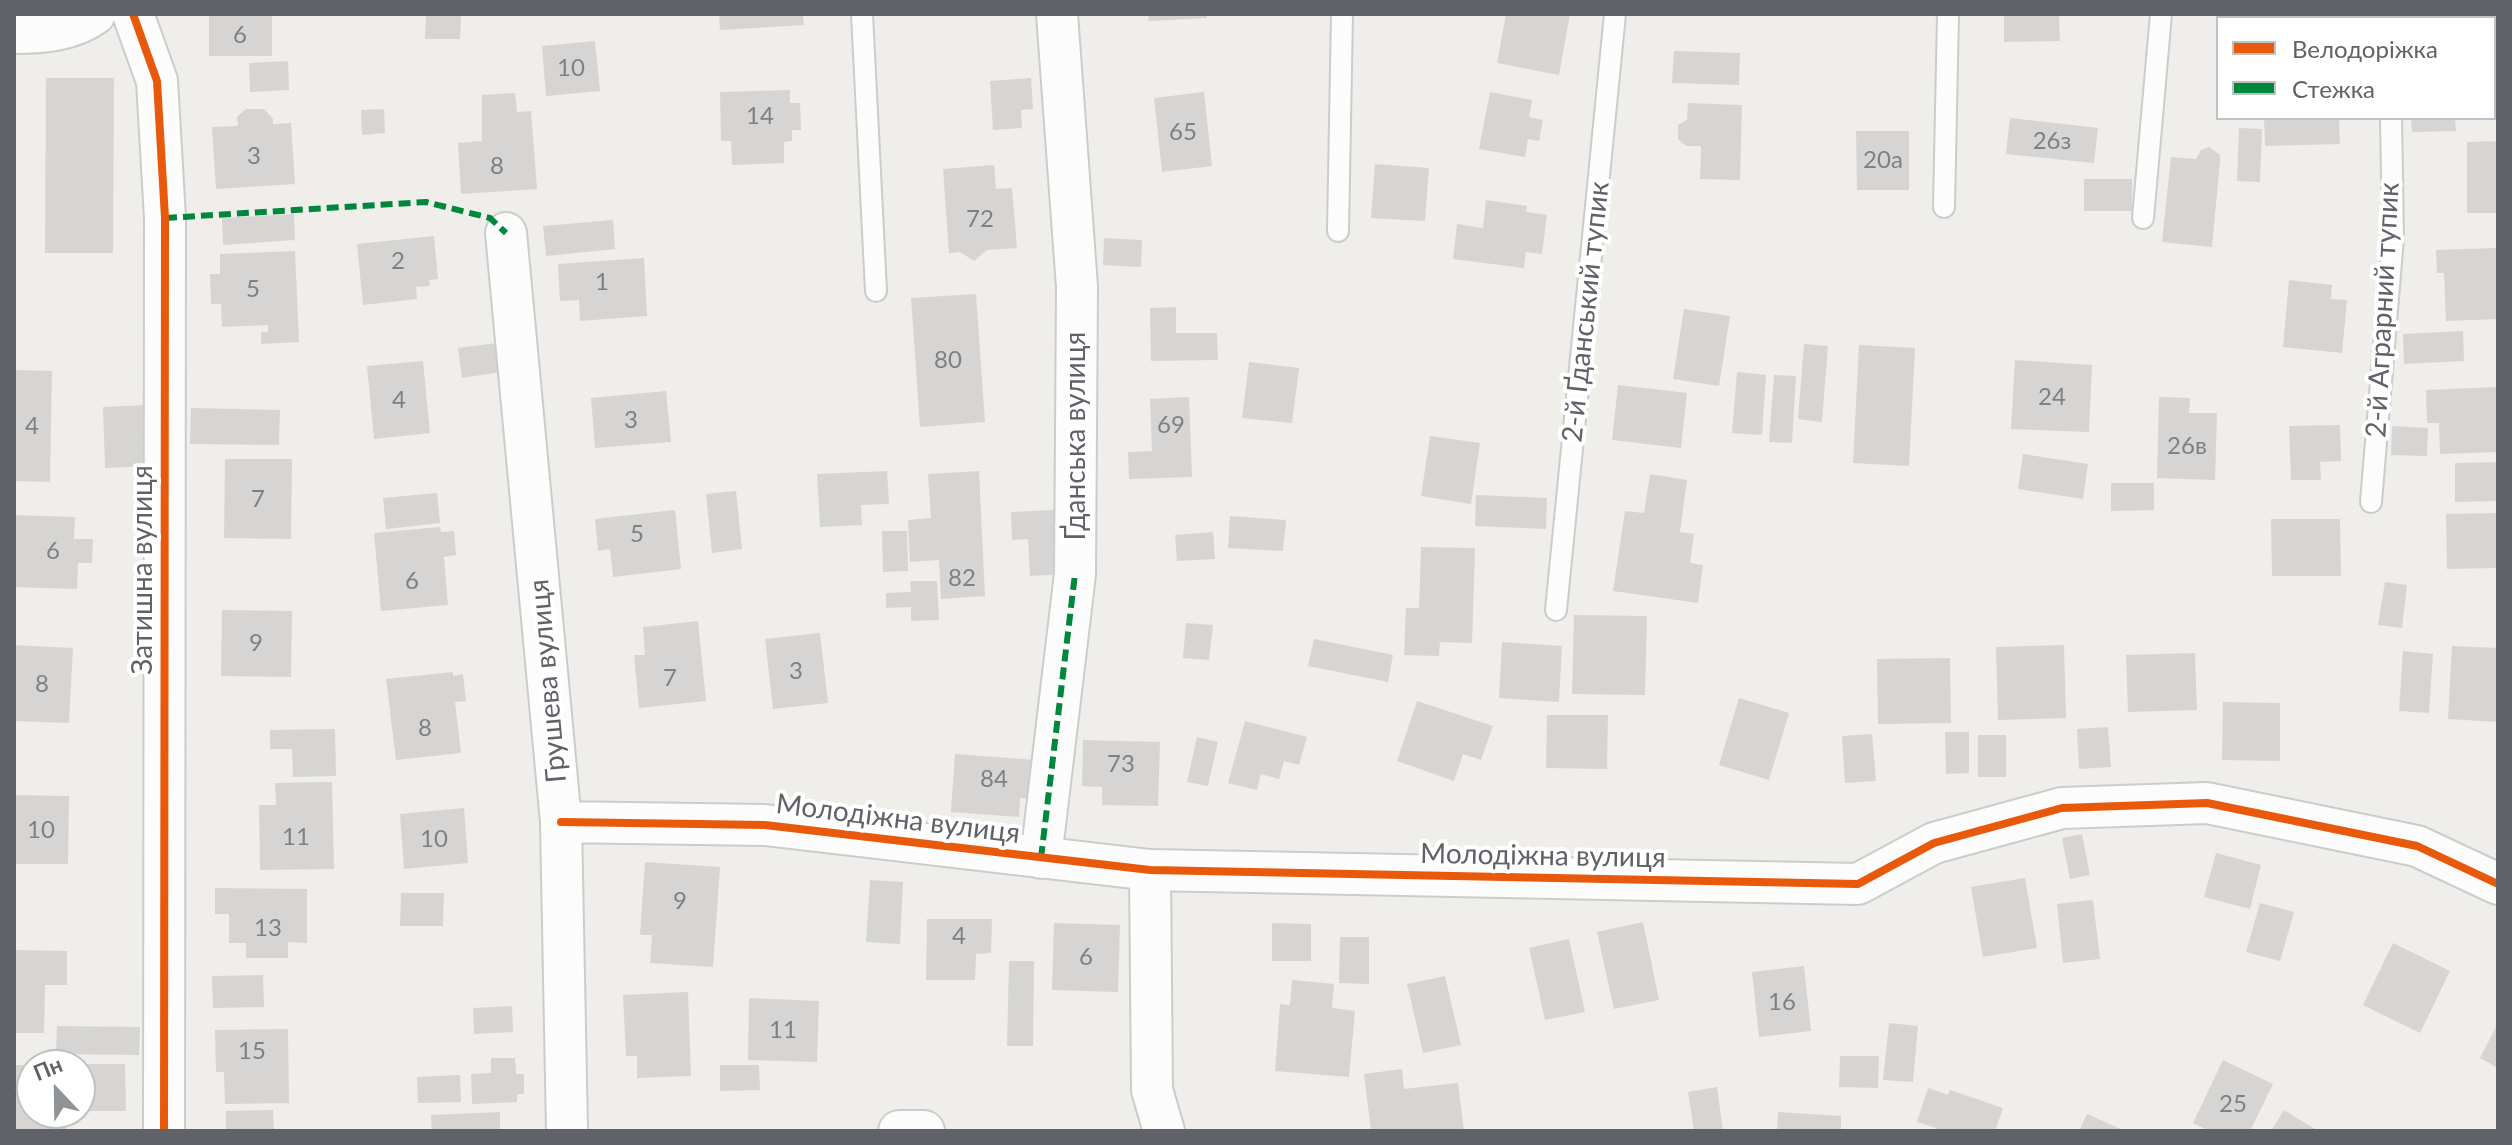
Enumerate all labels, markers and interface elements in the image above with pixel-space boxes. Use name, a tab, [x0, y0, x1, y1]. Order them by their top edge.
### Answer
legend	[2216, 16, 2496, 120]
house number: 6	[233, 21, 247, 49]
text: Велодоріжка	[2292, 34, 2438, 63]
house number: 10	[557, 54, 585, 82]
text: Стежка	[2292, 74, 2375, 103]
house number: 14	[746, 102, 774, 130]
house number: 65	[1169, 118, 1197, 146]
house number: 26з	[2033, 127, 2071, 155]
house number: 3	[247, 142, 261, 170]
house number: 20а	[1863, 146, 1903, 174]
house number: 8	[490, 152, 504, 180]
street label: 2-й Ґданський тупик	[1556, 180, 1616, 444]
street label: 2-й Аграрний тупик	[2360, 181, 2406, 439]
house number: 72	[966, 205, 994, 233]
house number: 2	[391, 247, 405, 275]
house number: 1	[595, 268, 609, 296]
house number: 5	[246, 275, 260, 303]
street label: Ґданська вулиця	[1059, 332, 1093, 540]
house number: 80	[934, 346, 962, 374]
house number: 24	[2038, 383, 2066, 411]
house number: 4	[392, 386, 406, 414]
house number: 3	[624, 406, 638, 434]
house number: 69	[1157, 411, 1185, 439]
house number: 4	[25, 412, 39, 440]
house number: 26в	[2167, 432, 2207, 460]
street label: Затишна вулиця	[126, 465, 160, 675]
house number: 7	[251, 485, 265, 513]
house number: 5	[630, 520, 644, 548]
house number: 6	[46, 537, 60, 565]
house number: 82	[948, 564, 976, 592]
house number: 6	[405, 567, 419, 595]
street label: Грушева вулиця	[522, 578, 574, 784]
house number: 9	[249, 629, 263, 657]
house number: 3	[789, 657, 803, 685]
house number: 7	[663, 664, 677, 692]
house number: 8	[35, 670, 49, 698]
house number: 8	[418, 714, 432, 742]
house number: 73	[1107, 750, 1135, 778]
house number: 84	[980, 765, 1008, 793]
street label: Молодіжна вулиця	[774, 787, 1022, 851]
house number: 10	[27, 816, 55, 844]
house number: 11	[282, 823, 310, 851]
house number: 10	[420, 825, 448, 853]
street label: Молодіжна вулиця	[1420, 837, 1666, 875]
house number: 9	[673, 887, 687, 915]
house number: 13	[254, 914, 282, 942]
house number: 4	[952, 922, 966, 950]
house number: 6	[1079, 943, 1093, 971]
house number: 16	[1768, 988, 1796, 1016]
house number: 11	[769, 1016, 797, 1044]
house number: 15	[238, 1037, 266, 1065]
north arrow	[16, 1049, 96, 1129]
text: Пн	[29, 1050, 66, 1086]
house number: 25	[2219, 1090, 2247, 1118]

